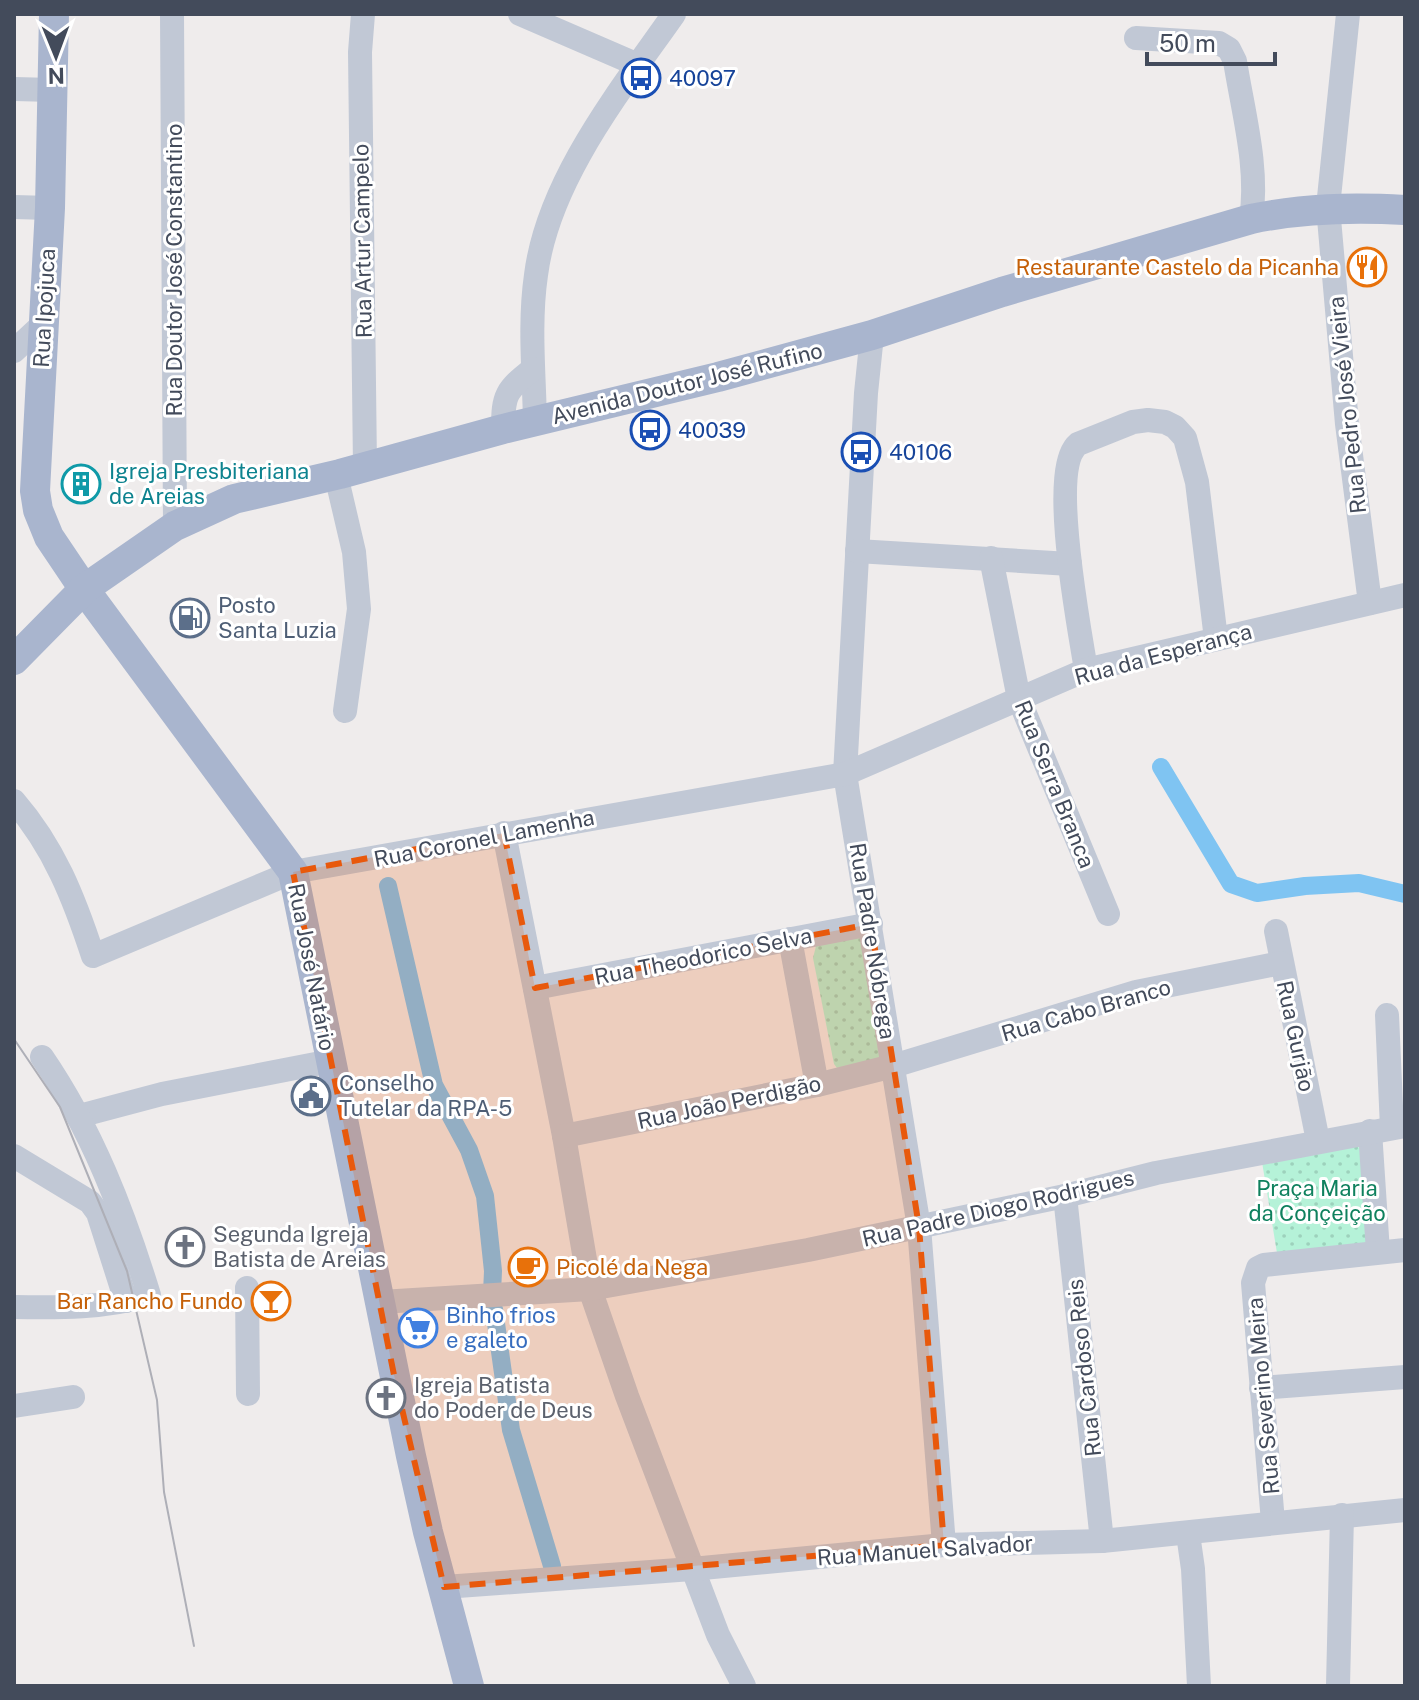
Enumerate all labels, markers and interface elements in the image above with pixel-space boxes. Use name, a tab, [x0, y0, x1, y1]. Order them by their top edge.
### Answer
north arrow	[16, 16, 96, 96]
scale bar	[1147, 16, 1275, 66]
text: 50 m	[1159, 29, 1216, 57]
bus stop icon: 40097	[620, 57, 662, 99]
text: N	[48, 63, 65, 89]
place label: 40097	[669, 65, 736, 91]
street label: Rua Doutor José Constantino	[161, 124, 187, 416]
street label: Rua Artur Campelo	[347, 144, 377, 338]
restaurant icon: Restaurante Castelo da Picanha	[1346, 246, 1388, 288]
street label: Rua Ipojuca	[28, 248, 60, 368]
place label: Restaurante Castelo da Picanha	[1015, 254, 1339, 280]
street label: Rua Pedro José Vieira	[1323, 295, 1371, 515]
street label: Avenida Doutor José Rufino	[549, 337, 825, 429]
bus stop icon: 40039	[629, 409, 671, 451]
place label: 40039	[678, 417, 746, 443]
bus stop icon: 40106	[840, 431, 882, 473]
place label: 40106	[889, 439, 952, 465]
place label: Igreja Presbiteriana de Areias	[109, 458, 309, 509]
building icon: Igreja Presbiteriana de Areias	[60, 463, 102, 505]
place label: Posto Santa Luzia	[218, 592, 337, 643]
fuel station icon: Posto Santa Luzia	[169, 597, 211, 639]
street label: Rua da Esperança	[1071, 618, 1255, 690]
street label: Rua Serra Branca	[1010, 696, 1100, 872]
street label: Rua Coronel Lamenha	[372, 804, 596, 872]
street label: Rua Padre Nóbrega	[845, 841, 901, 1041]
street label: Rua José Natário	[283, 881, 341, 1053]
street label: Rua Theodorico Selva	[592, 922, 814, 990]
street label: Rua Cabo Branco	[998, 973, 1174, 1047]
street label: Rua Gurjão	[1272, 978, 1320, 1094]
place label: Conselho Tutelar da RPA-5	[339, 1070, 512, 1121]
street label: Rua João Perdigão	[635, 1070, 823, 1134]
public building icon: Conselho Tutelar da RPA-5	[290, 1075, 332, 1117]
street label: Rua Padre Diogo Rodrigues	[860, 1164, 1136, 1252]
park label: Praça Maria da Conçeição	[1248, 1175, 1386, 1226]
place label: Segunda Igreja Batista de Areias	[213, 1221, 386, 1272]
church icon: Segunda Igreja Batista de Areias	[164, 1226, 206, 1268]
cafe icon: Picolé da Nega	[507, 1246, 549, 1288]
place label: Picolé da Nega	[556, 1254, 708, 1280]
street label: Rua Cardoso Reis	[1062, 1278, 1106, 1458]
bar icon: Bar Rancho Fundo	[250, 1280, 292, 1322]
place label: Bar Rancho Fundo	[56, 1288, 243, 1314]
street label: Rua Severino Meira	[1241, 1296, 1285, 1496]
place label: Binho frios e galeto	[446, 1302, 556, 1353]
supermarket icon: Binho frios e galeto	[397, 1307, 439, 1349]
place label: Igreja Batista do Poder de Deus	[414, 1372, 593, 1423]
church icon: Igreja Batista do Poder de Deus	[365, 1377, 407, 1419]
street label: Rua Manuel Salvador	[816, 1529, 1034, 1571]

